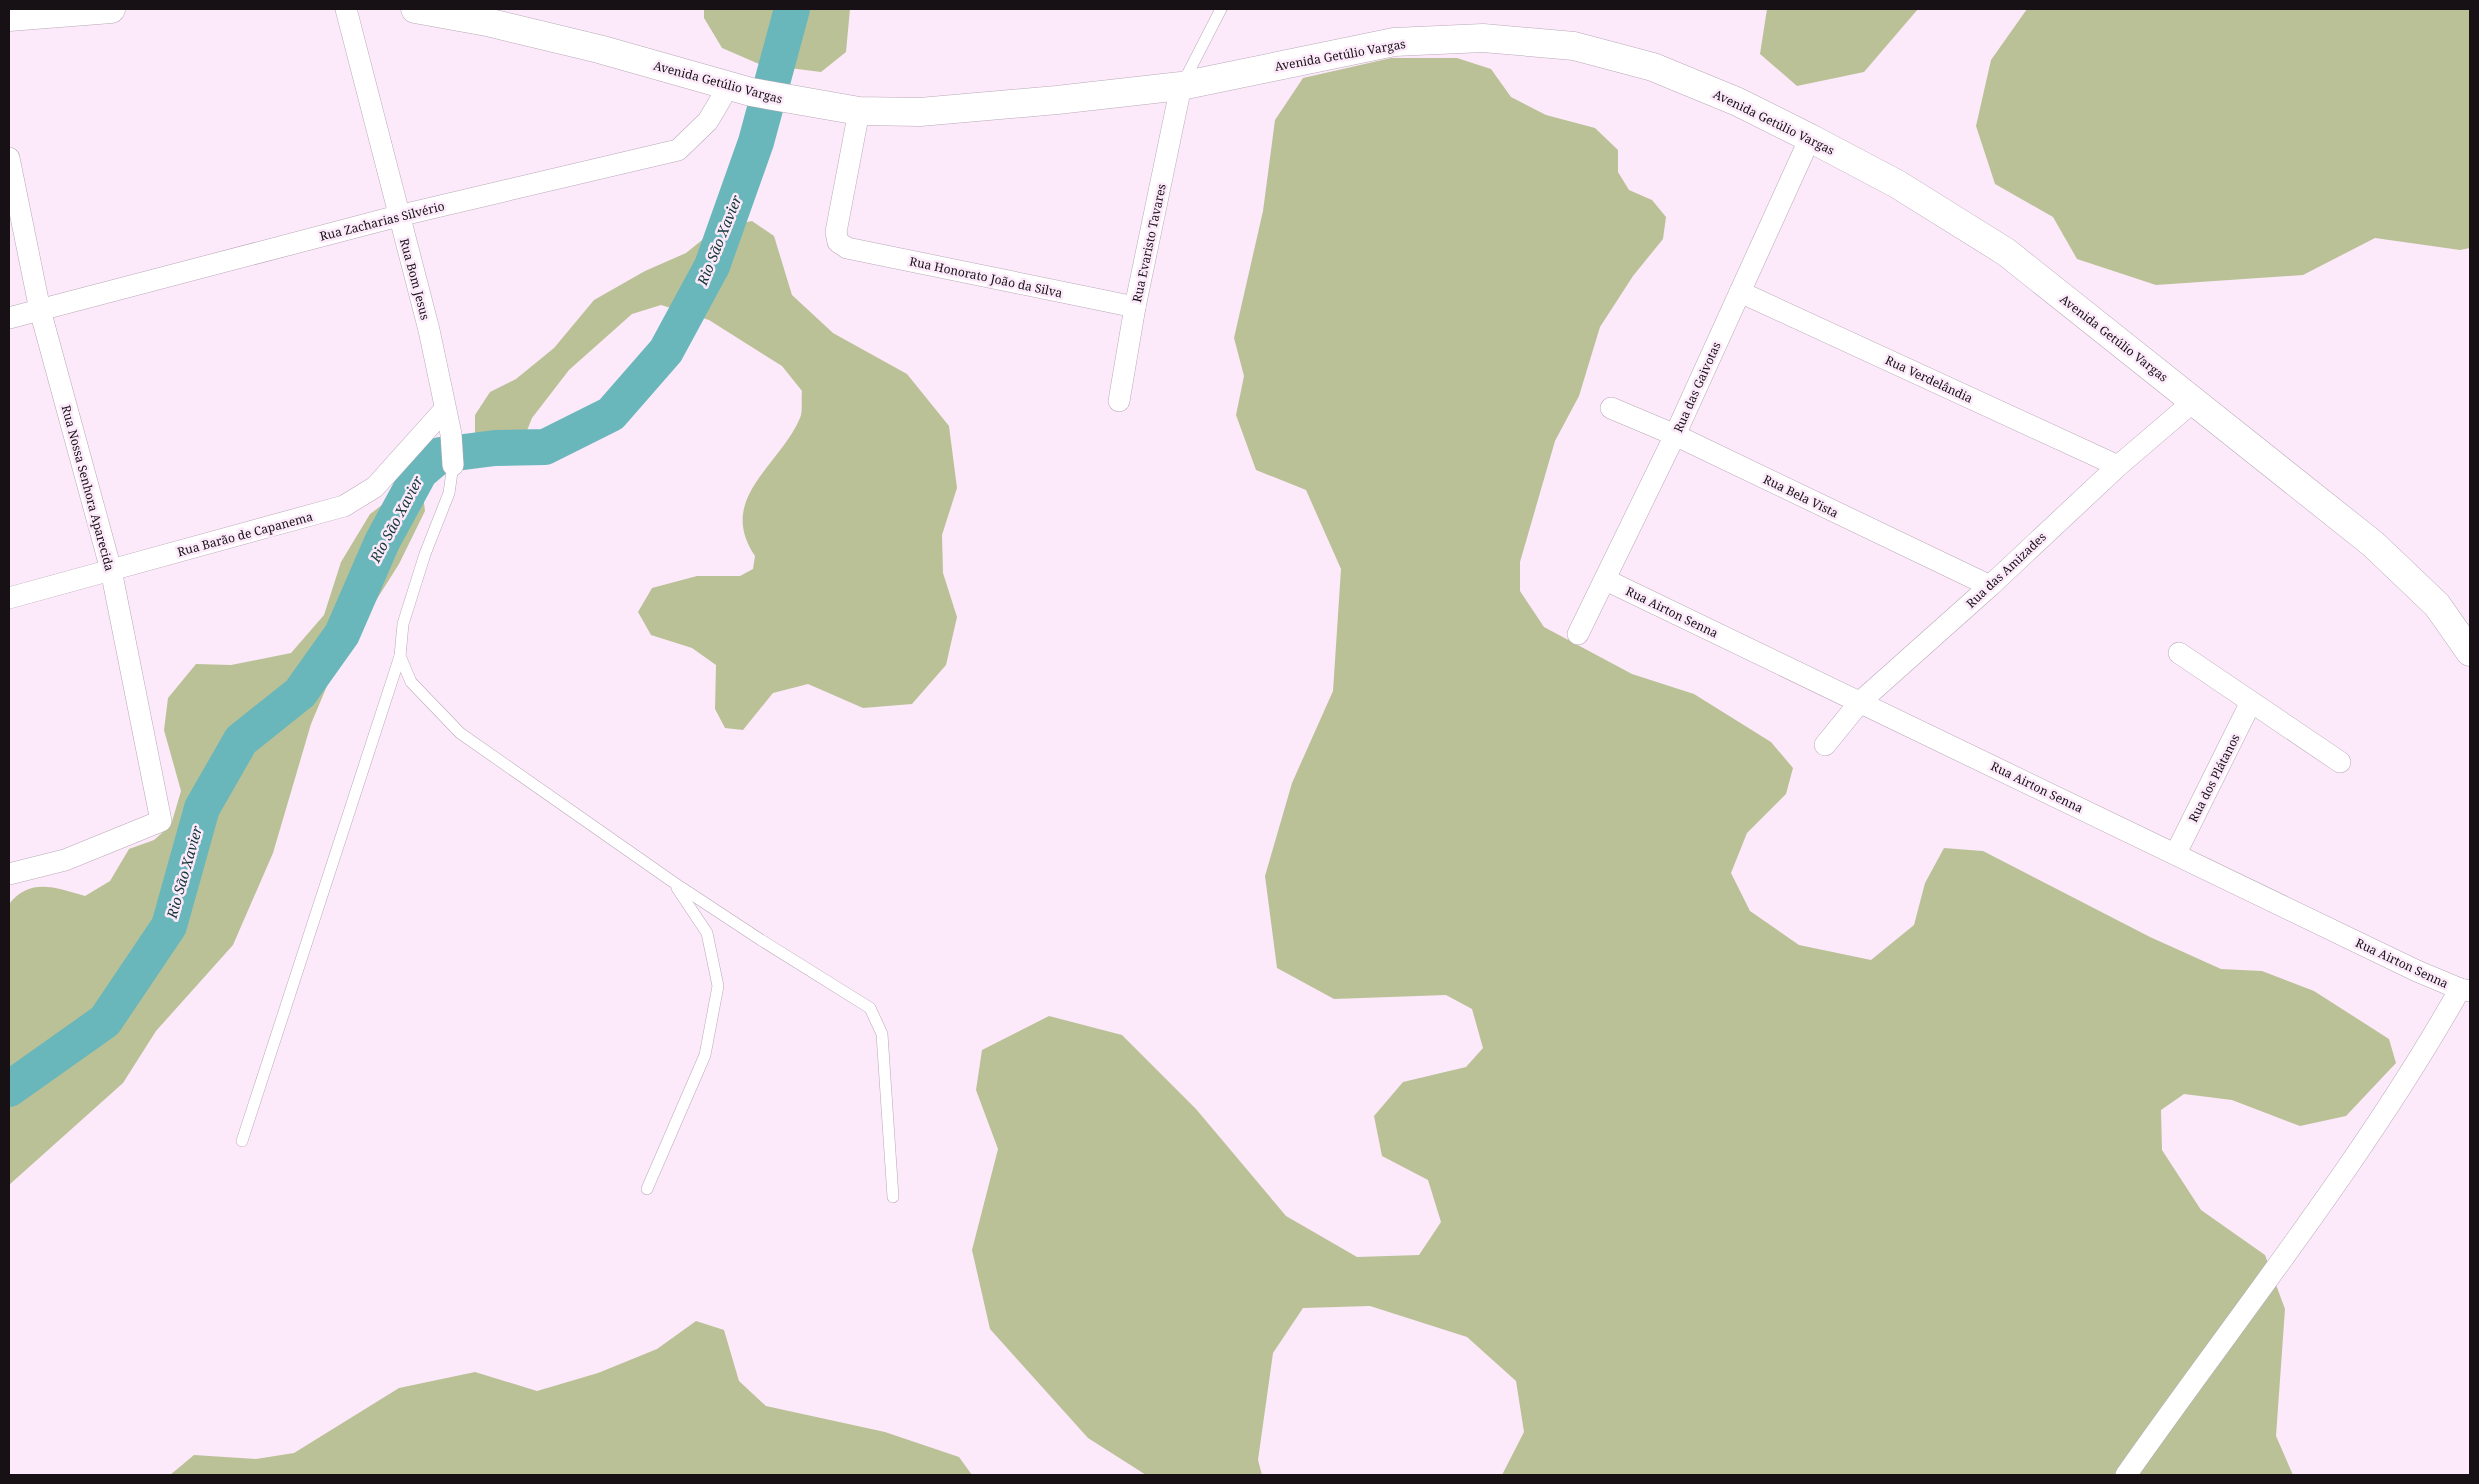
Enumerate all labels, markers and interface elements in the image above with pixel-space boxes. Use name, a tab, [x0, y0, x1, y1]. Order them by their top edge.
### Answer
street label: Avenida Getúlio Vargas	[1273, 35, 1407, 75]
street label: Avenida Getúlio Vargas	[652, 57, 784, 107]
street label: Avenida Getúlio Vargas	[1711, 85, 1837, 159]
street label: Rua Evaristo Tavares	[1128, 182, 1170, 304]
water label: Rio São Xavier	[692, 192, 746, 289]
street label: Rua Zacharias Silvério	[318, 197, 446, 245]
street label: Rua Bom Jesus	[396, 236, 434, 322]
street label: Rua Honorato João da Silva	[908, 252, 1064, 302]
street label: Avenida Getúlio Vargas	[2056, 290, 2172, 386]
street label: Rua das Gaivotas	[1669, 339, 1725, 435]
street label: Rua Verdelândia	[1882, 351, 1976, 407]
street label: Rua Nossa Senhora Aparecida	[58, 403, 118, 573]
street label: Rua Bela Vista	[1761, 470, 1842, 522]
water label: Rio São Xavier	[365, 472, 427, 566]
street label: Rua Barão de Capanema	[175, 508, 315, 560]
street label: Rua das Amizades	[1962, 528, 2050, 612]
street label: Rua Airton Senna	[1623, 582, 1721, 642]
street label: Rua dos Plátanos	[2184, 731, 2244, 825]
street label: Rua Airton Senna	[1988, 757, 2086, 817]
water label: Rio São Xavier	[161, 823, 206, 921]
street label: Rua Airton Senna	[2353, 934, 2451, 992]

